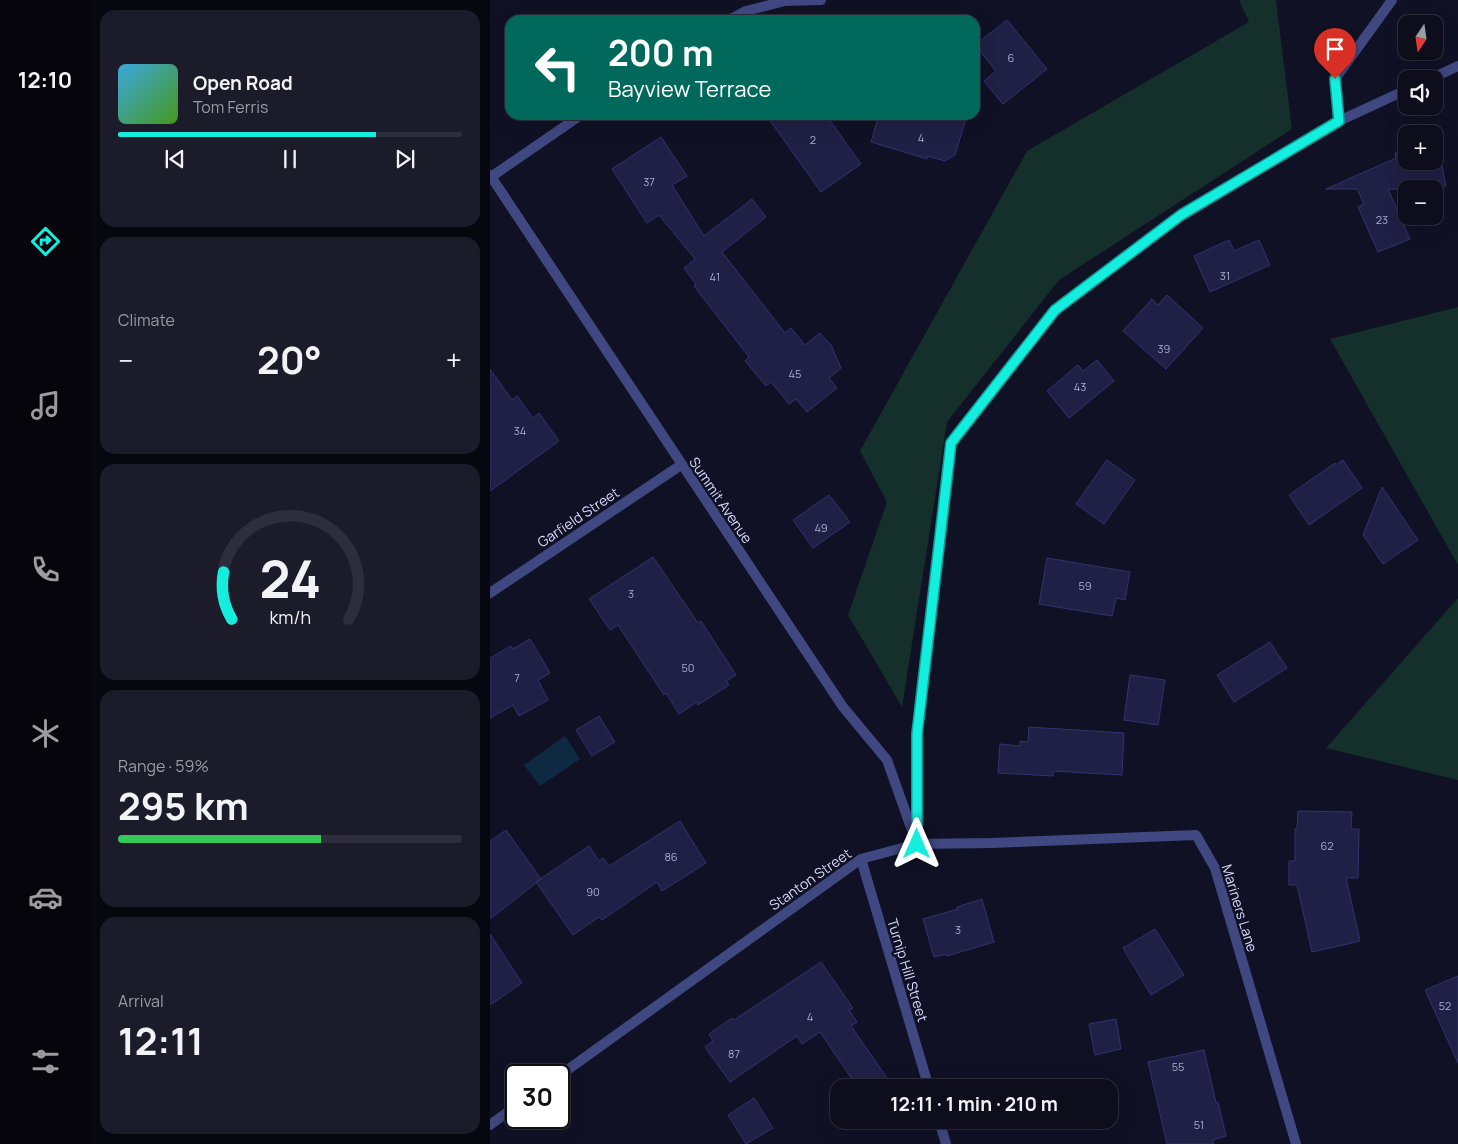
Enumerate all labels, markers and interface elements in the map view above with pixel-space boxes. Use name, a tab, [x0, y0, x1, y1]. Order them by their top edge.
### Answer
north arrow	[1398, 15, 1442, 60]
map controls	[1398, 15, 1443, 225]
pin	[1314, 28, 1356, 79]
text: 200 m	[608, 29, 713, 77]
icon: left	[525, 35, 590, 100]
icon: arrive	[1321, 35, 1349, 63]
house number: 6	[1008, 50, 1015, 65]
text: 12:10	[18, 65, 72, 95]
text: Open Road	[193, 70, 293, 96]
button: sound	[1398, 70, 1443, 115]
text: Bayview Terrace	[608, 74, 771, 104]
text: Tom Ferris	[193, 96, 268, 118]
button: +	[1398, 125, 1443, 170]
house number: 4	[918, 130, 924, 145]
house number: 2	[810, 132, 816, 147]
icon: previous	[161, 145, 189, 173]
icon: pause	[276, 145, 304, 173]
icon: next	[391, 145, 419, 173]
house number: 37	[643, 174, 655, 189]
button: −	[1398, 180, 1443, 225]
house number: 23	[1376, 212, 1388, 227]
icon: directions	[28, 224, 63, 259]
house number: 31	[1220, 268, 1230, 283]
house number: 41	[710, 269, 720, 284]
text: Climate	[118, 309, 175, 331]
text: 20°	[257, 333, 322, 385]
text: −	[118, 341, 133, 379]
text: +	[446, 341, 462, 379]
house number: 39	[1158, 341, 1171, 356]
house number: 45	[789, 366, 801, 381]
house number: 43	[1074, 379, 1086, 394]
icon: music	[28, 388, 63, 423]
house number: 34	[514, 423, 526, 438]
street label: Summit Avenue	[685, 453, 757, 547]
street label: Garfield Street	[533, 482, 623, 551]
house number: 49	[814, 520, 828, 535]
text: 24	[259, 543, 321, 614]
icon: phone	[28, 552, 63, 587]
house number: 59	[1078, 578, 1092, 593]
house number: 3	[628, 586, 634, 601]
text: km/h	[269, 605, 311, 629]
house number: 50	[681, 660, 695, 675]
house number: 7	[514, 670, 520, 685]
icon: climate	[28, 716, 63, 751]
text: Range · 59%	[118, 755, 209, 777]
text: 295 km	[118, 779, 249, 831]
position arrow	[890, 817, 942, 869]
house number: 62	[1320, 838, 1334, 853]
street label: Stanton Street	[765, 843, 855, 914]
house number: 86	[664, 849, 678, 864]
street label: Mariners Lane	[1218, 862, 1262, 954]
icon: car	[28, 880, 63, 915]
house number: 90	[586, 884, 600, 899]
street label: Turnip Hill Street	[883, 916, 933, 1024]
house number: 3	[955, 922, 961, 937]
text: Arrival	[118, 990, 164, 1012]
house number: 52	[1439, 998, 1451, 1013]
house number: 4	[807, 1009, 813, 1024]
text: 12:11	[118, 1014, 204, 1066]
icon: filters	[28, 1044, 63, 1079]
house number: 87	[728, 1046, 740, 1061]
house number: 55	[1172, 1059, 1184, 1074]
speed limit sign: 30	[505, 1064, 570, 1129]
text: 12:11 · 1 min · 210 m	[890, 1091, 1058, 1117]
house number: 51	[1194, 1117, 1204, 1132]

